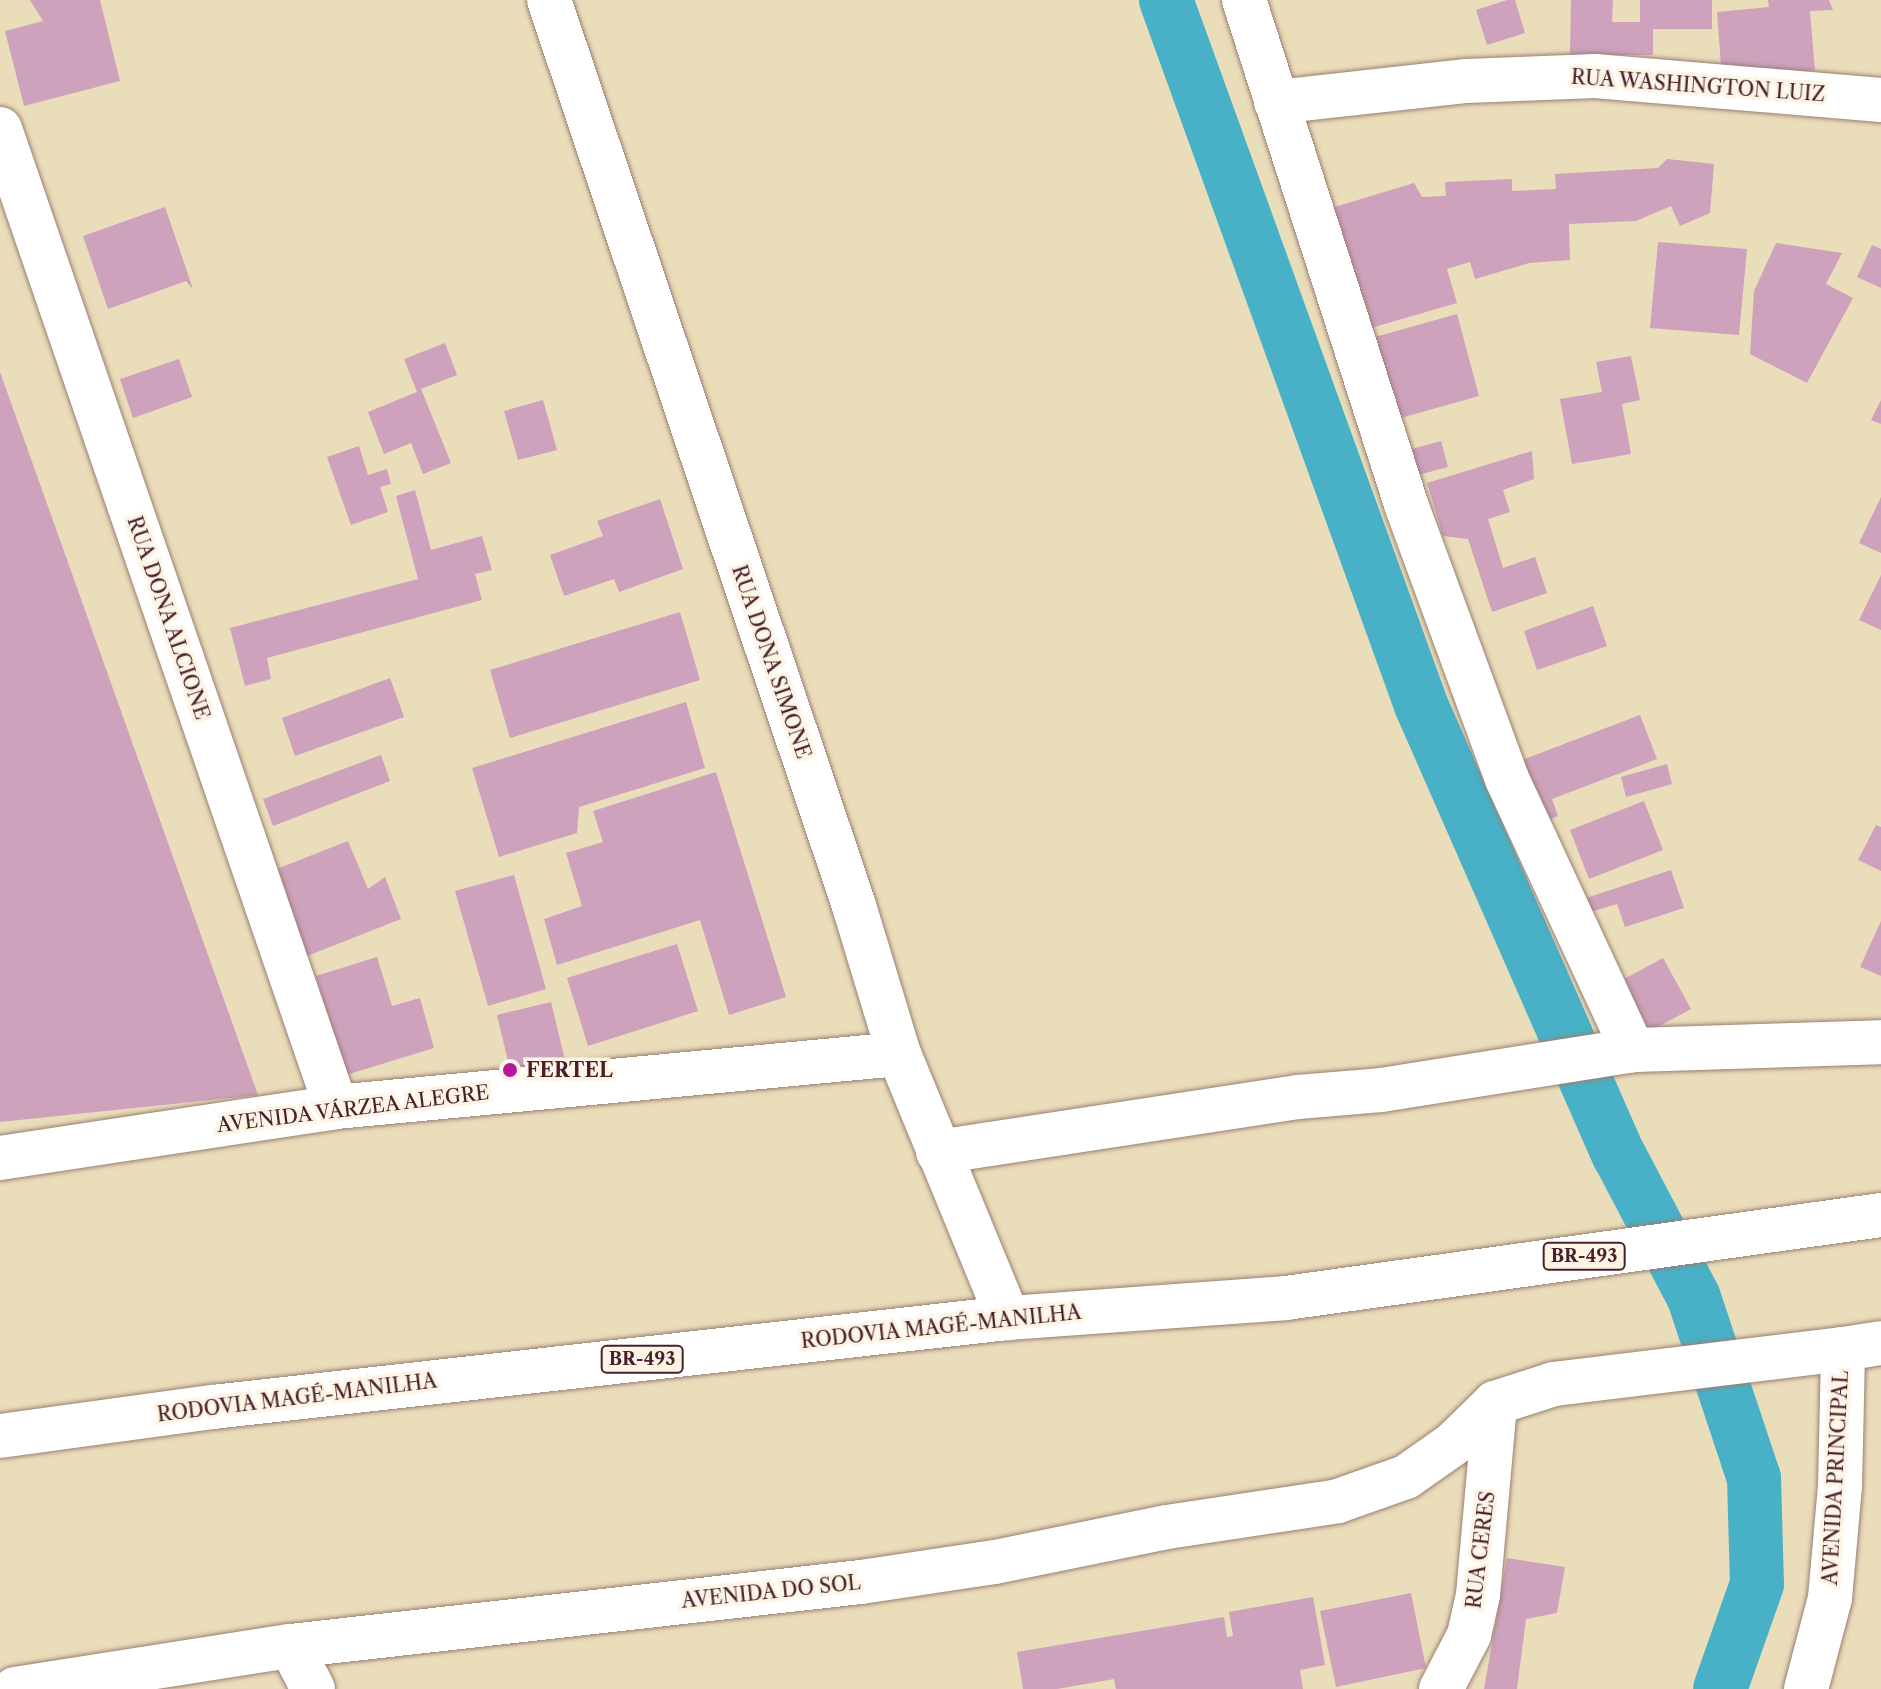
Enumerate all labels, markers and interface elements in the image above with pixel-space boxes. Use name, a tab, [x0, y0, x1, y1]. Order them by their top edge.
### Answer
street label: RUA WASHINGTON LUIZ	[1569, 65, 1827, 107]
street label: RUA DONA ALCIONE	[122, 512, 214, 724]
street label: RUA DONA SIMONE	[726, 561, 816, 763]
place label: FERTEL	[526, 1058, 613, 1082]
marker: FERTEL	[501, 1061, 519, 1079]
street label: AVENIDA VÁRZEA ALEGRE	[214, 1080, 492, 1138]
road number: BR-493	[1542, 1242, 1626, 1270]
street label: RODOVIA MAGÉ-MANILHA	[799, 1300, 1083, 1354]
road number: BR-493	[600, 1345, 684, 1373]
street label: RODOVIA MAGÉ-MANILHA	[155, 1369, 439, 1427]
street label: AVENIDA PRINCIPAL	[1818, 1370, 1854, 1586]
street label: RUA CERES	[1462, 1490, 1500, 1610]
street label: AVENIDA DO SOL	[680, 1571, 862, 1613]

